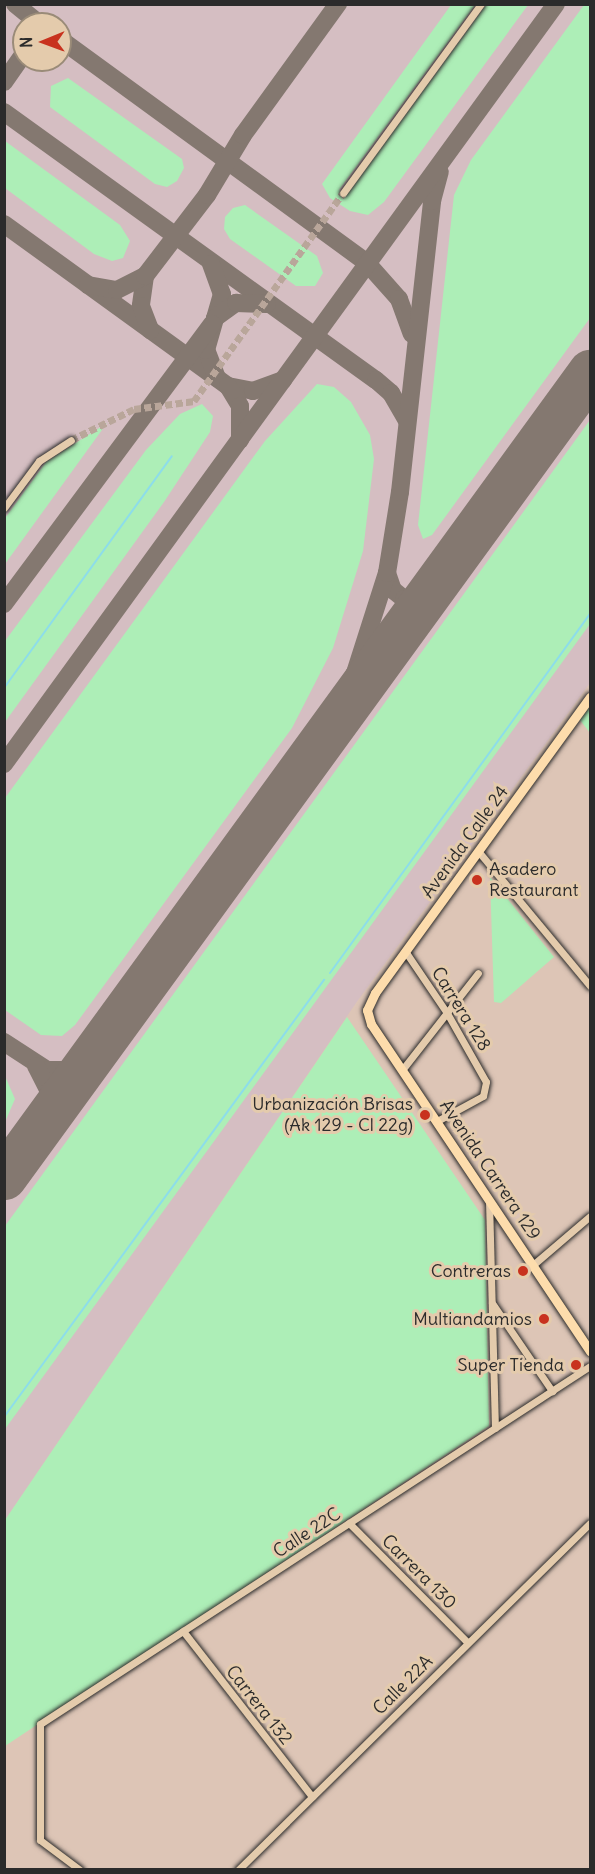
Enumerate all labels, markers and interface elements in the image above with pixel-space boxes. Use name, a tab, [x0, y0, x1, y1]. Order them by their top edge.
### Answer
north arrow	[12, 12, 72, 72]
text: N	[16, 37, 36, 48]
street label: Avenida Calle 24	[417, 782, 513, 902]
place label: Asadero Restaurant	[489, 859, 578, 902]
marker: Asadero Restaurant	[470, 873, 484, 887]
street label: Carrera 128	[427, 963, 495, 1055]
place label: Urbanización Brisas (Ak 129 - Cl 22g)	[252, 1094, 413, 1136]
street label: Avenida Carrera 129	[435, 1096, 545, 1244]
marker: Urbanización Brisas (Ak 129 - Cl 22g)	[418, 1108, 432, 1122]
place label: Contreras	[431, 1260, 511, 1282]
marker: Contreras	[516, 1264, 530, 1278]
place label: Multiandamios	[413, 1308, 532, 1330]
marker: Multiandamios	[537, 1312, 551, 1326]
place label: Super Tienda	[457, 1354, 564, 1376]
marker: Super Tienda	[569, 1358, 583, 1372]
street label: Calle 22C	[269, 1503, 345, 1563]
street label: Carrera 130	[377, 1530, 461, 1614]
street label: Calle 22A	[369, 1651, 437, 1719]
street label: Carrera 132	[221, 1661, 297, 1749]

